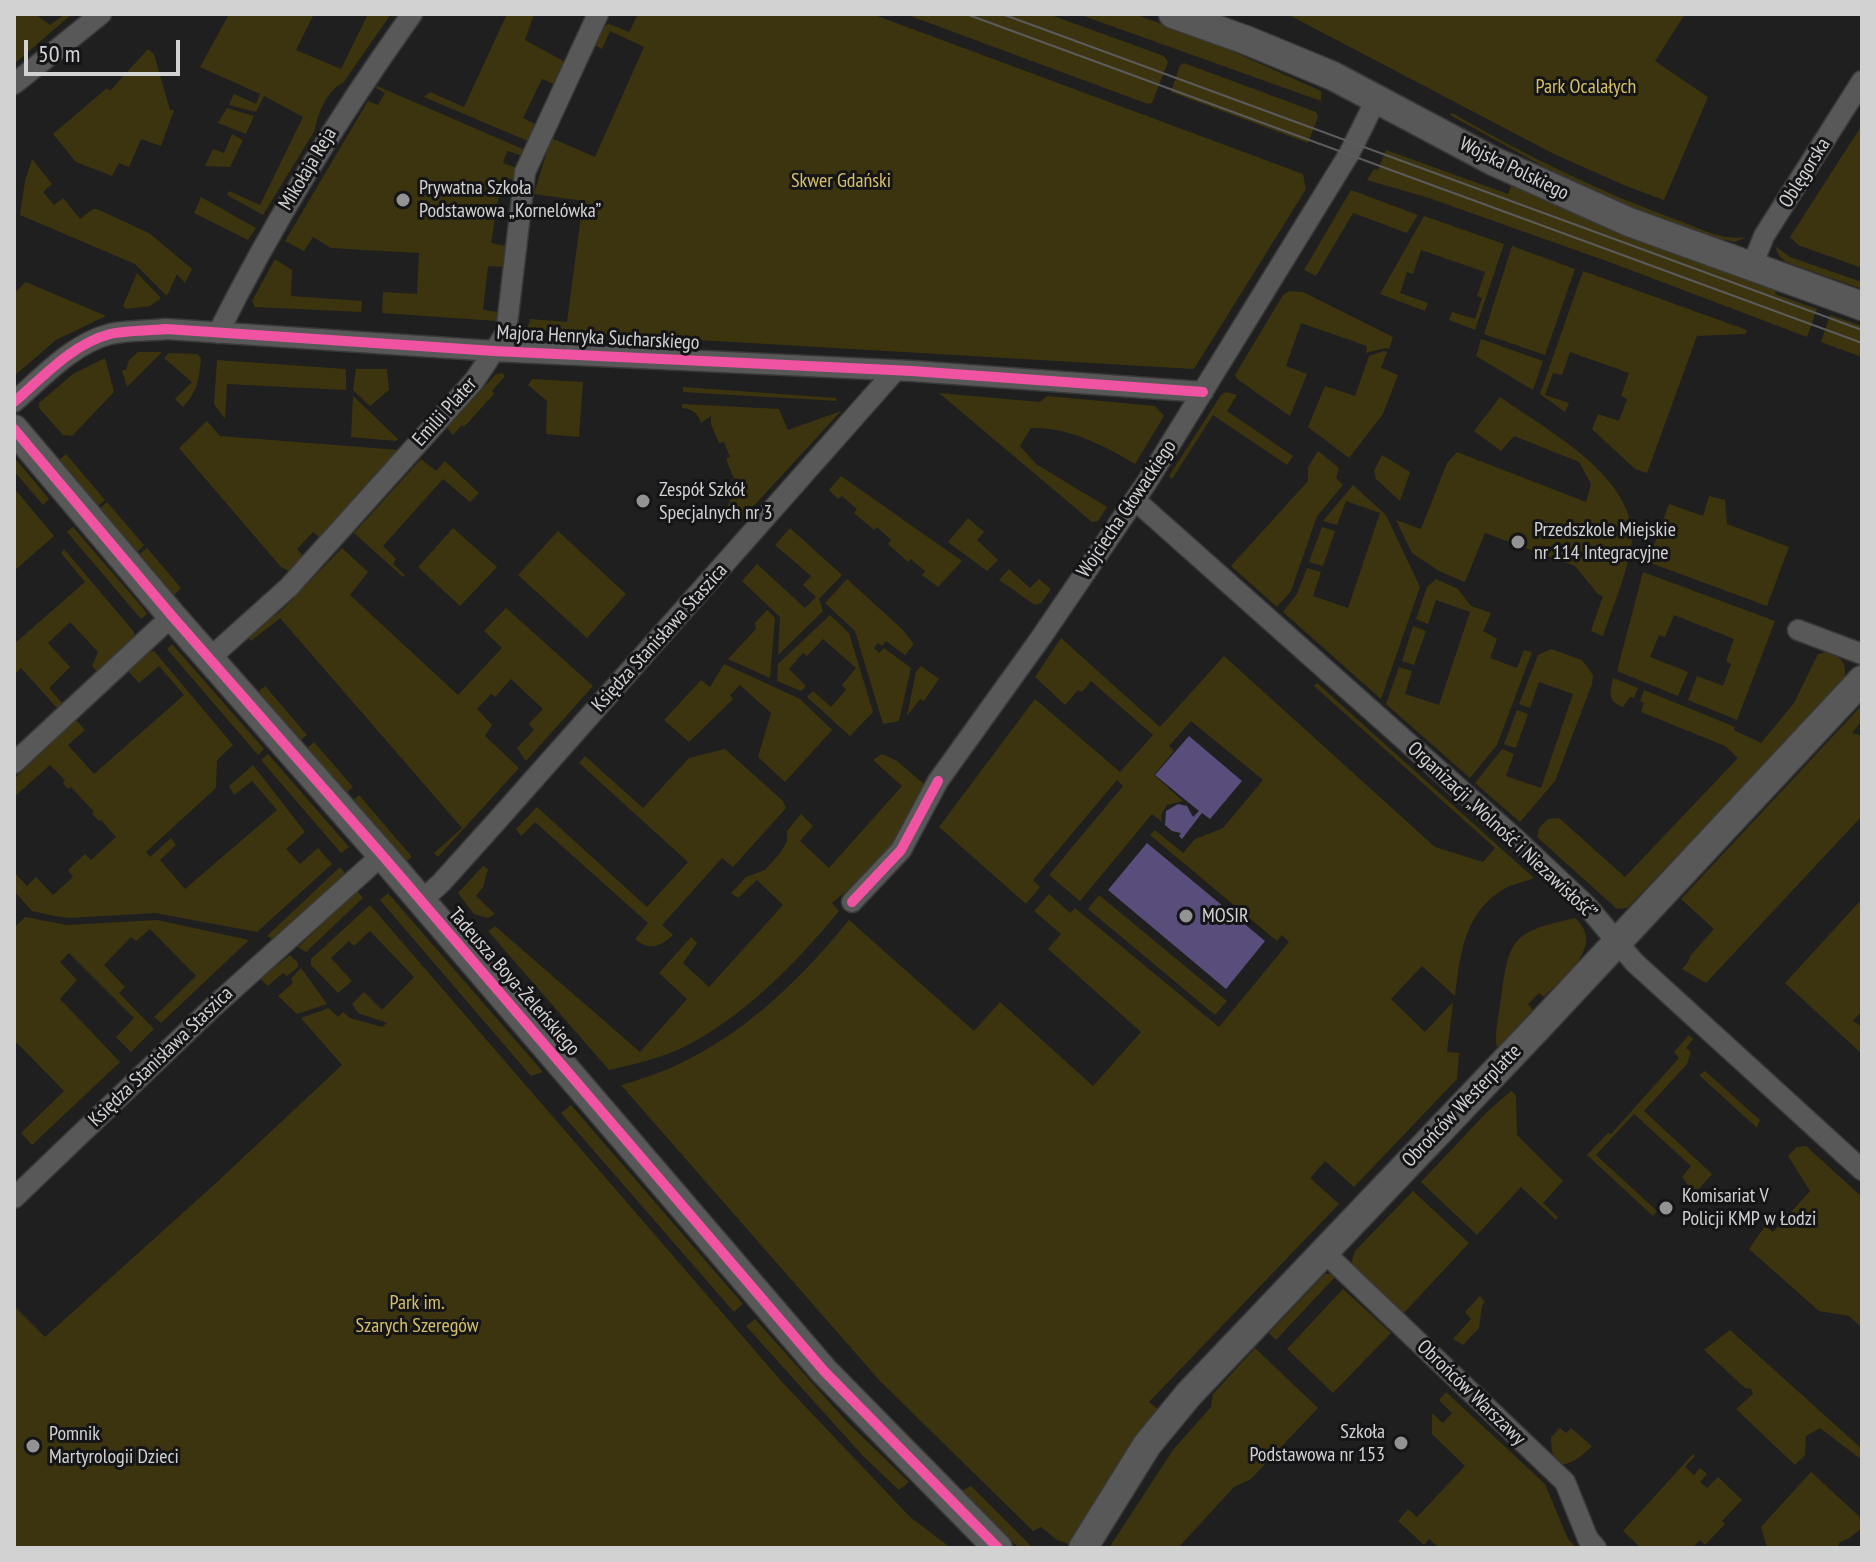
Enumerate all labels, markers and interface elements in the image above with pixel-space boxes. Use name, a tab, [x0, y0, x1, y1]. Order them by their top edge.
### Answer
scale bar	[28, 24, 184, 74]
text: 50 m	[38, 38, 80, 69]
park label: Park Ocalałych	[1536, 75, 1636, 99]
street label: Mikołaja Reja	[274, 123, 342, 215]
street label: Wojska Polskiego	[1456, 132, 1572, 206]
street label: Oblęgorska	[1774, 134, 1836, 212]
park label: Skwer Gdański	[791, 169, 891, 193]
place label: Prywatna Szkoła Podstawowa „Kornelówka”	[419, 176, 601, 223]
marker: Prywatna Szkoła Podstawowa „Kornelówka”	[394, 191, 412, 209]
street label: Majora Henryka Sucharskiego	[496, 321, 700, 355]
street label: Emilii Plater	[408, 373, 482, 451]
street label: Wojciecha Głowackiego	[1072, 436, 1182, 582]
place label: Zespół Szkół Specjalnych nr 3	[659, 478, 772, 525]
marker: Zespół Szkół Specjalnych nr 3	[634, 492, 652, 510]
place label: Przedszkole Miejskie nr 114 Integracyjne	[1534, 518, 1676, 565]
marker: Przedszkole Miejskie nr 114 Integracyjne	[1509, 533, 1527, 551]
street label: Księdza Stanisława Staszica	[587, 559, 733, 717]
street label: Organizacji „Wolność i Niezawisłość”	[1402, 737, 1602, 925]
street label: Tadeusza Boya-Żeleńskiego	[443, 903, 585, 1061]
place label: MOSIR	[1202, 904, 1249, 928]
marker: MOSIR	[1177, 907, 1195, 925]
street label: Księdza Stanisława Staszica	[84, 982, 238, 1132]
street label: Obrońców Westerplatte	[1397, 1040, 1527, 1172]
place label: Komisariat V Policji KMP w Łodzi	[1682, 1184, 1816, 1231]
marker: Komisariat V Policji KMP w Łodzi	[1657, 1199, 1675, 1217]
park label: Park im. Szarych Szeregów	[355, 1291, 479, 1338]
street label: Obrońców Warszawy	[1412, 1335, 1530, 1451]
place label: Szkoła Podstawowa nr 153	[1249, 1420, 1385, 1467]
place label: Pomnik Martyrologii Dzieci	[49, 1422, 179, 1469]
marker: Szkoła Podstawowa nr 153	[1392, 1434, 1410, 1452]
marker: Pomnik Martyrologii Dzieci	[24, 1437, 42, 1455]

